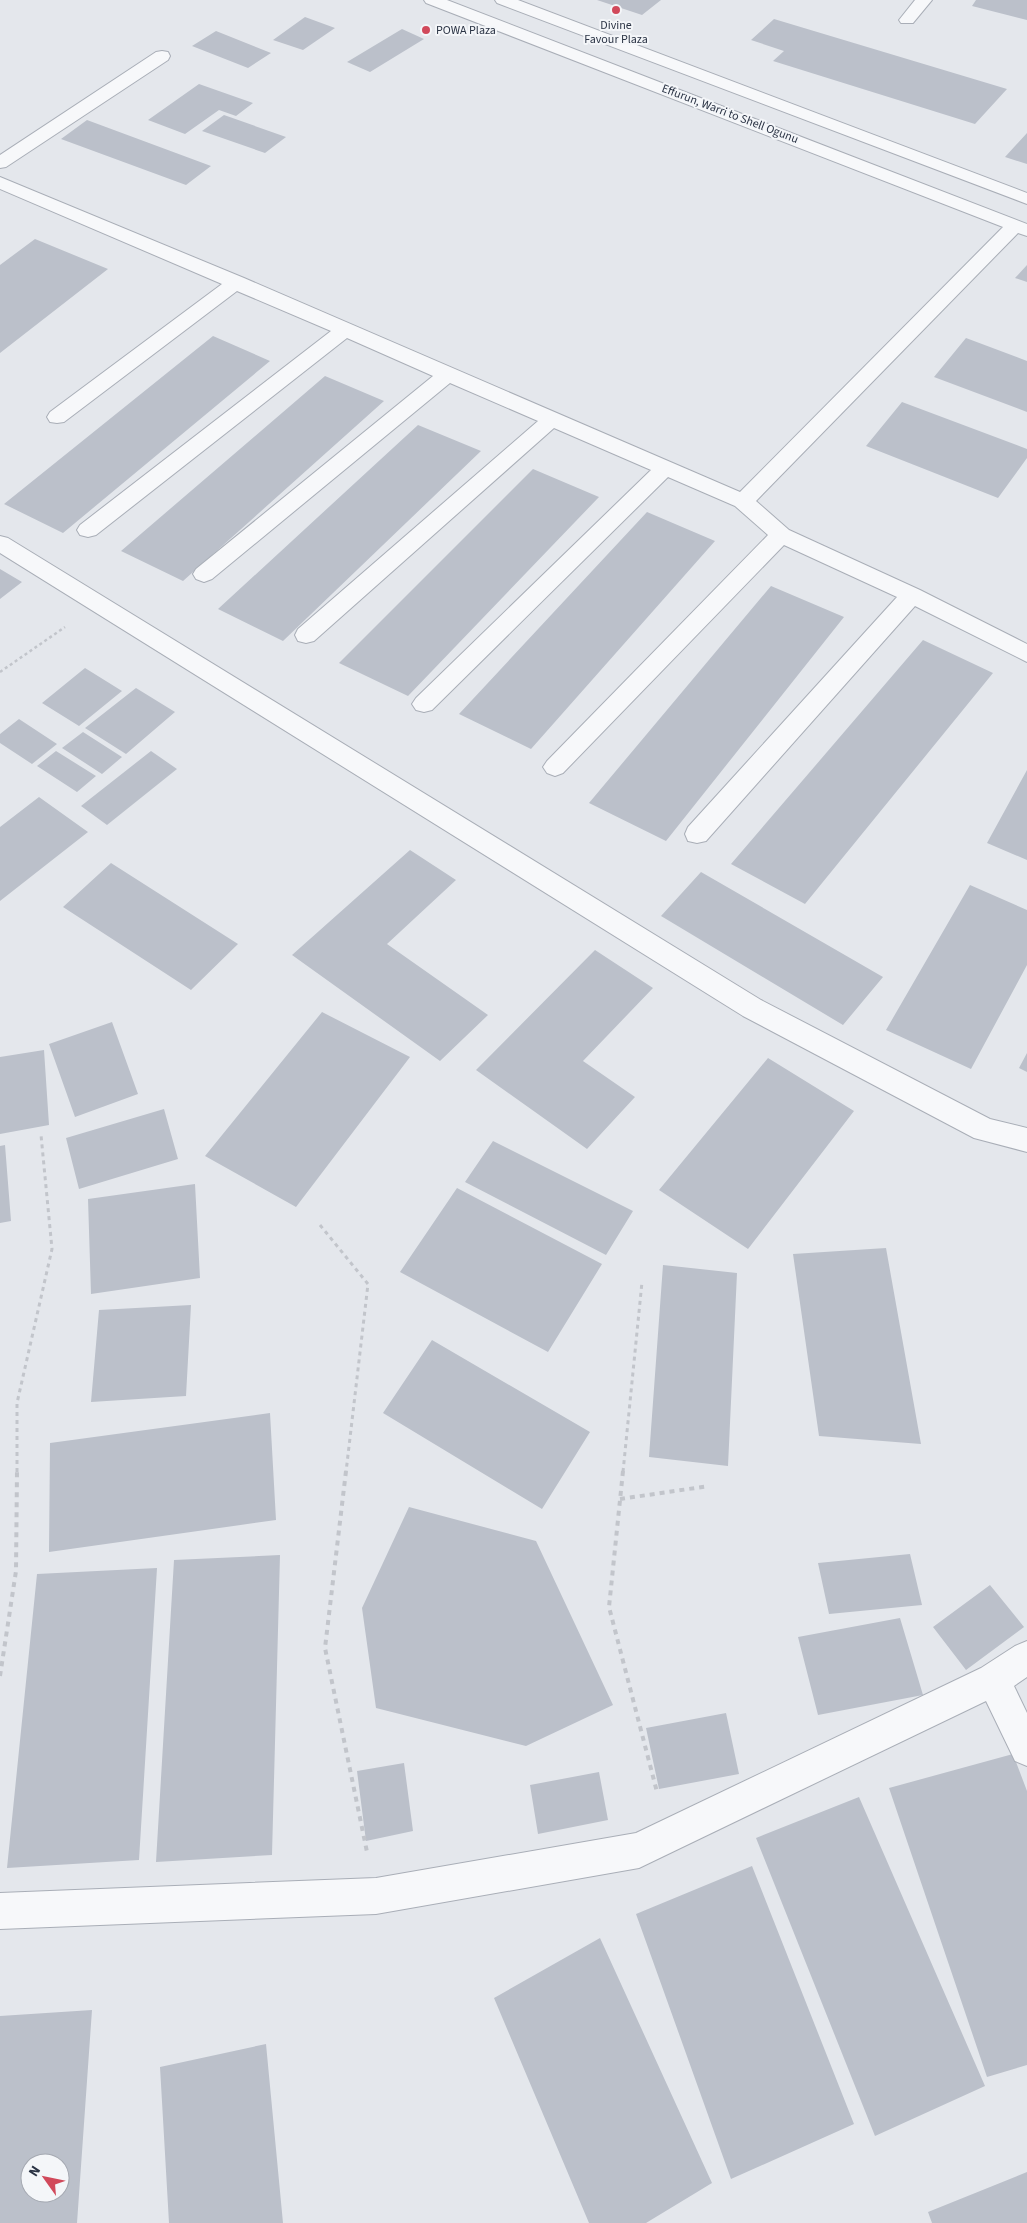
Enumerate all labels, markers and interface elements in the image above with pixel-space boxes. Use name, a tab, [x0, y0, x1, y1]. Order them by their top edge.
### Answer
marker: Divine Favour Plaza	[610, 4, 622, 16]
place label: Divine Favour Plaza	[584, 17, 648, 48]
place label: POWA Plaza	[436, 22, 496, 39]
marker: POWA Plaza	[420, 24, 432, 36]
street label: Effurun, Warri to Shell Ogunu	[659, 80, 801, 148]
north arrow	[20, 2153, 70, 2203]
text: N	[24, 2162, 46, 2181]

